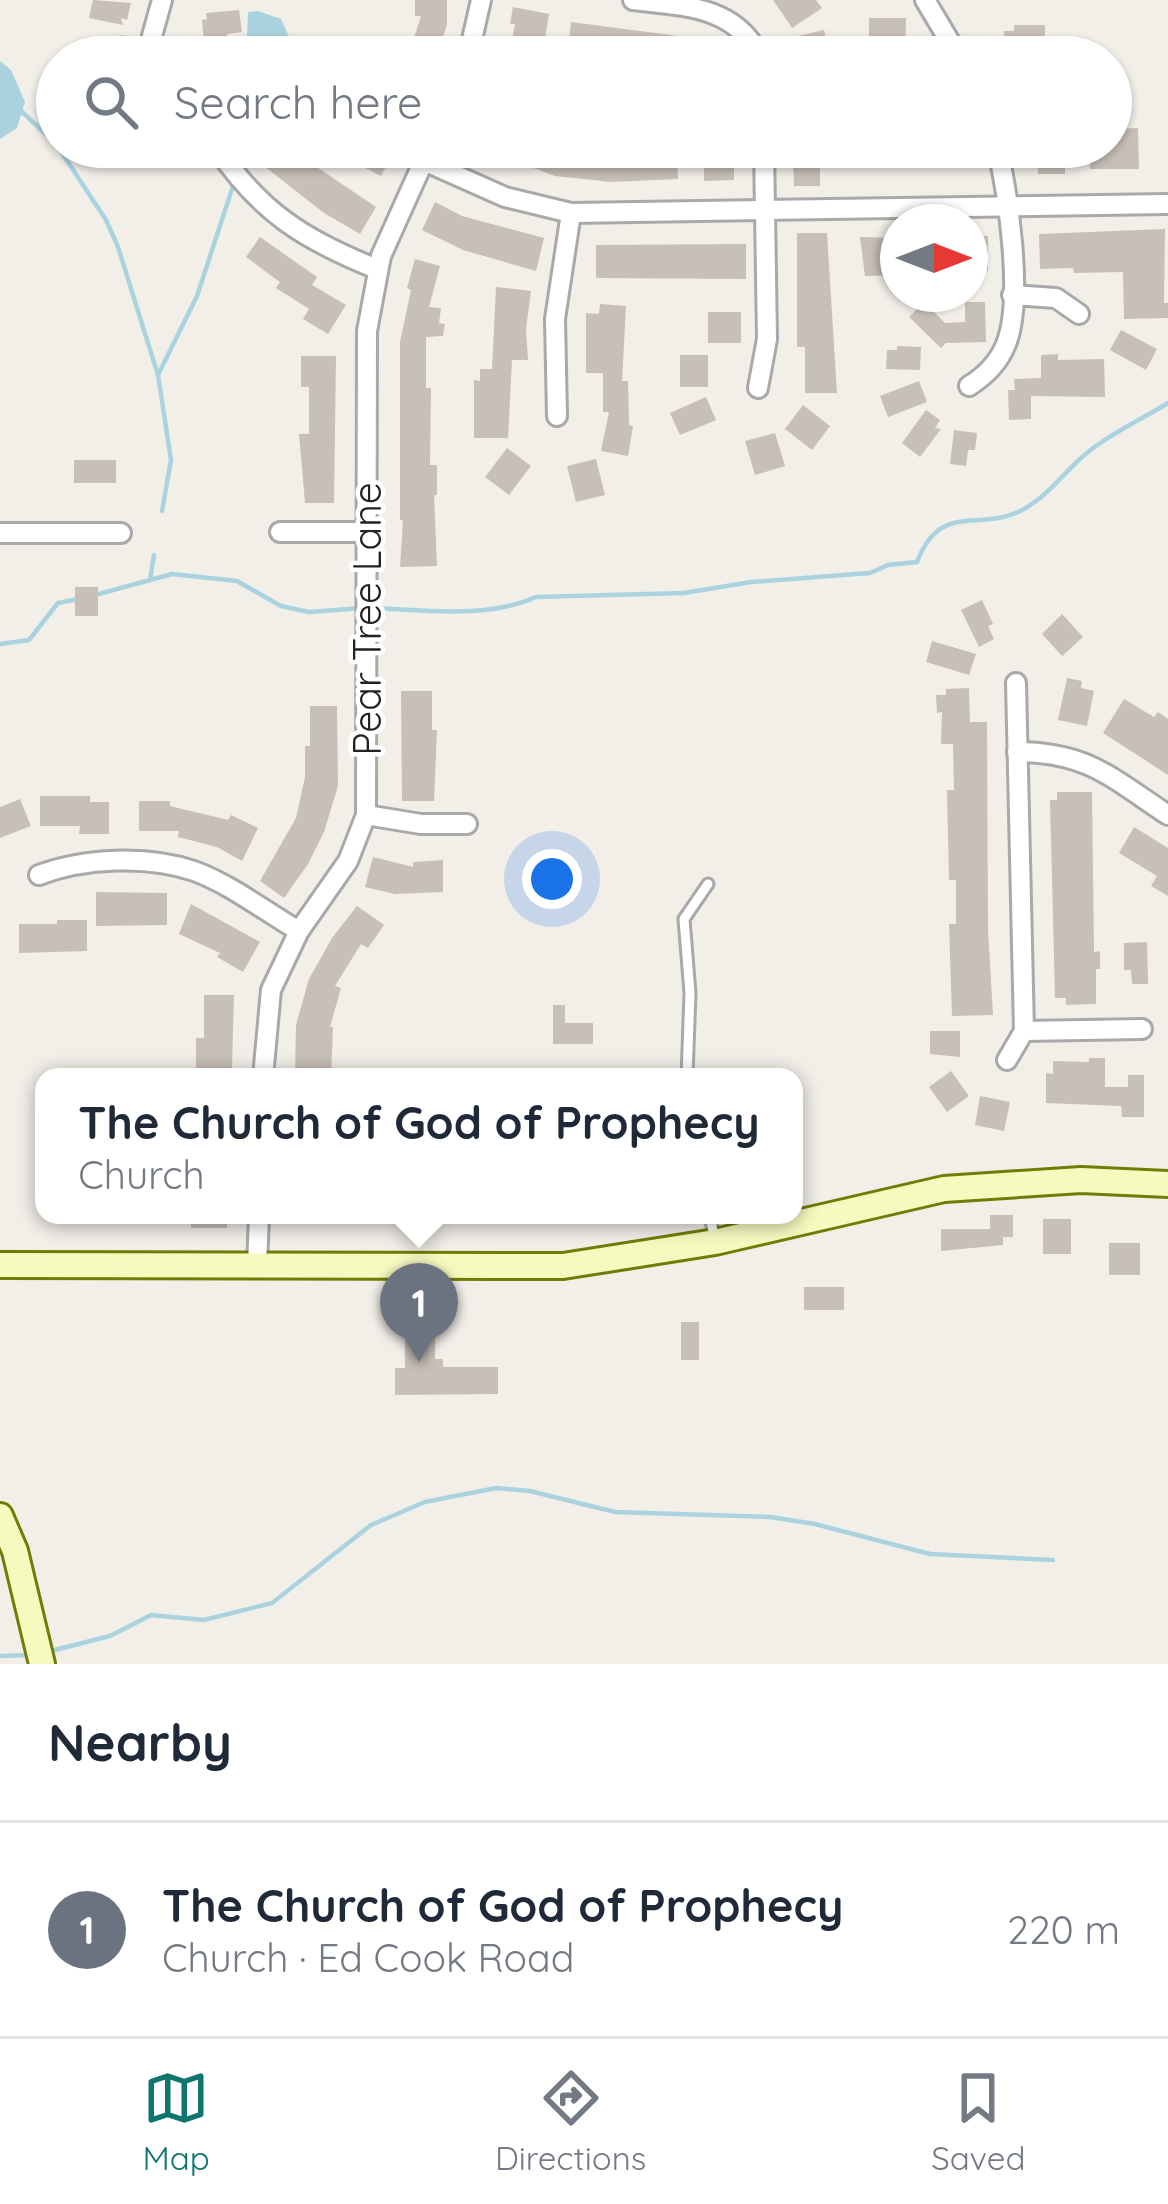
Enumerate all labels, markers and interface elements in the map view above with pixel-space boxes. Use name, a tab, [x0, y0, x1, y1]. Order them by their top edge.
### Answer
search box	[36, 36, 1132, 168]
icon: search	[78, 69, 144, 135]
text: Search here	[174, 74, 422, 130]
north arrow	[880, 204, 988, 312]
street label: Pear Tree Lane	[342, 482, 391, 756]
your location	[522, 849, 582, 909]
popup	[35, 1068, 803, 1224]
text: The Church of God of Prophecy	[78, 1094, 760, 1150]
text: Church	[78, 1150, 205, 1199]
pin: 1	[380, 1263, 458, 1362]
text: Nearby	[48, 1710, 232, 1774]
text: The Church of God of Prophecy	[162, 1877, 843, 1933]
text: 1	[79, 1905, 95, 1954]
text: 220 m	[1007, 1905, 1120, 1954]
text: Church · Ed Cook Road	[162, 1933, 574, 1982]
tab: Map	[143, 2065, 210, 2178]
tab: Directions	[495, 2065, 646, 2178]
tab: Saved	[931, 2065, 1025, 2178]

